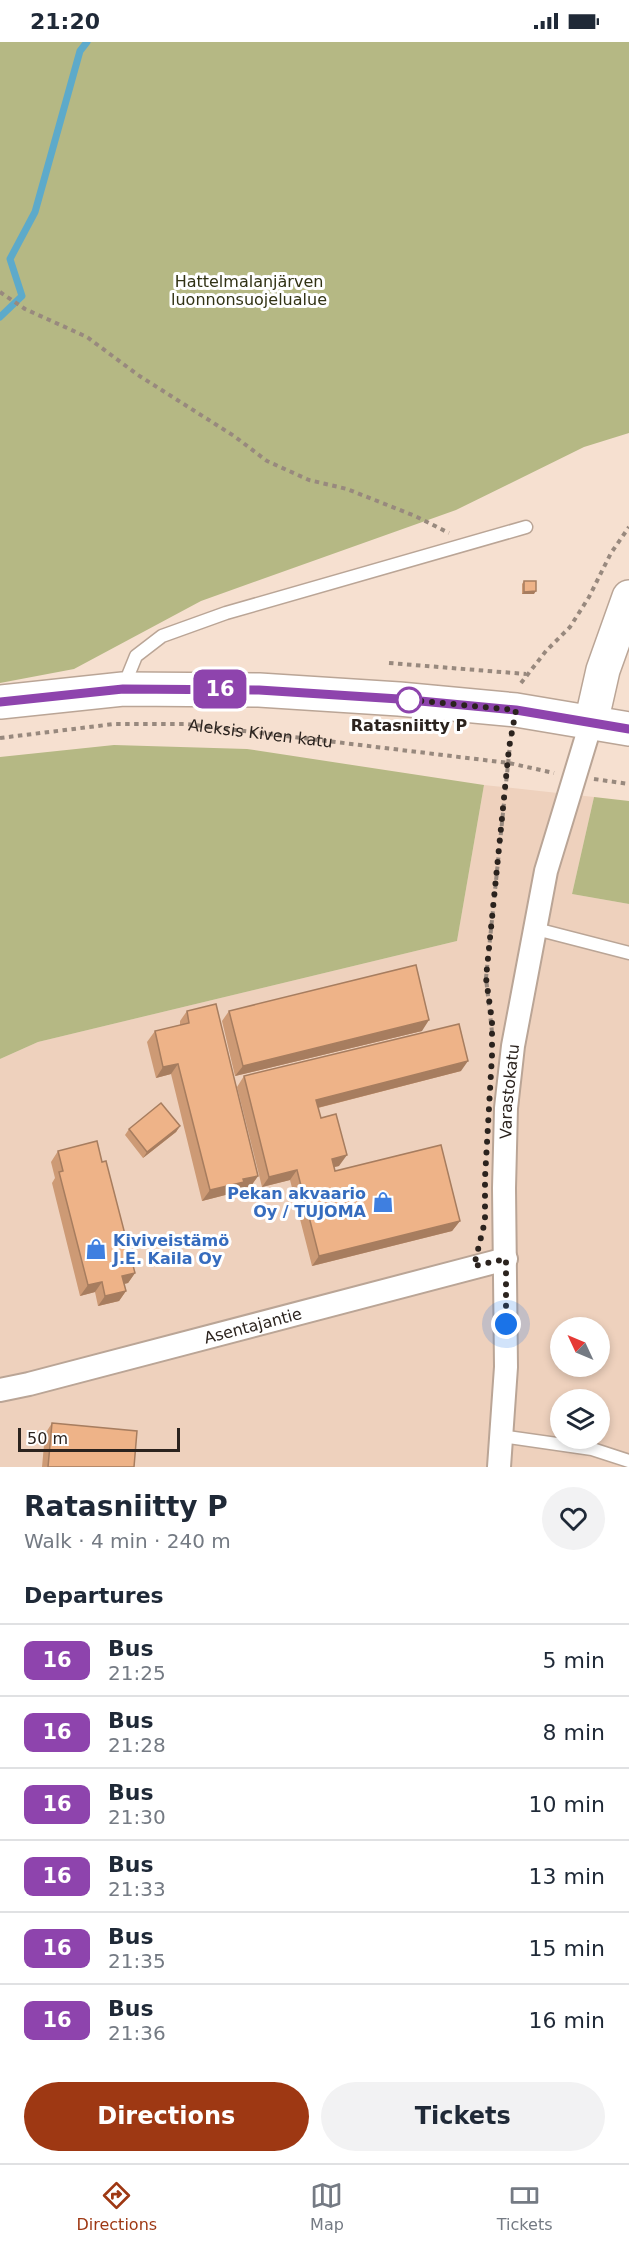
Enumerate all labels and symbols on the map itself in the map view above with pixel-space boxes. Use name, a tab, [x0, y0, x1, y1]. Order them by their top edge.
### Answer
park label: Hattelmalanjärven luonnonsuojelualue	[171, 272, 327, 309]
line badge: 16	[193, 670, 247, 708]
marker: Ratasniitty P	[396, 687, 422, 713]
street label: Aleksis Kiven katu	[187, 715, 334, 751]
place label: Ratasniitty P	[351, 716, 468, 735]
street label: Varastokatu	[496, 1043, 523, 1139]
place label: Pekan akvaario Oy / TUJOMA	[227, 1184, 367, 1221]
shop icon: Pekan akvaario Oy / TUJOMA	[371, 1190, 395, 1214]
place label: Kiviveistämö J.E. Kaila Oy	[112, 1231, 229, 1268]
shop icon: Kiviveistämö J.E. Kaila Oy	[84, 1237, 108, 1261]
street label: Asentajantie	[202, 1303, 304, 1347]
your location	[491, 1309, 521, 1339]
north arrow	[550, 1317, 610, 1377]
scale bar	[18, 1425, 180, 1452]

